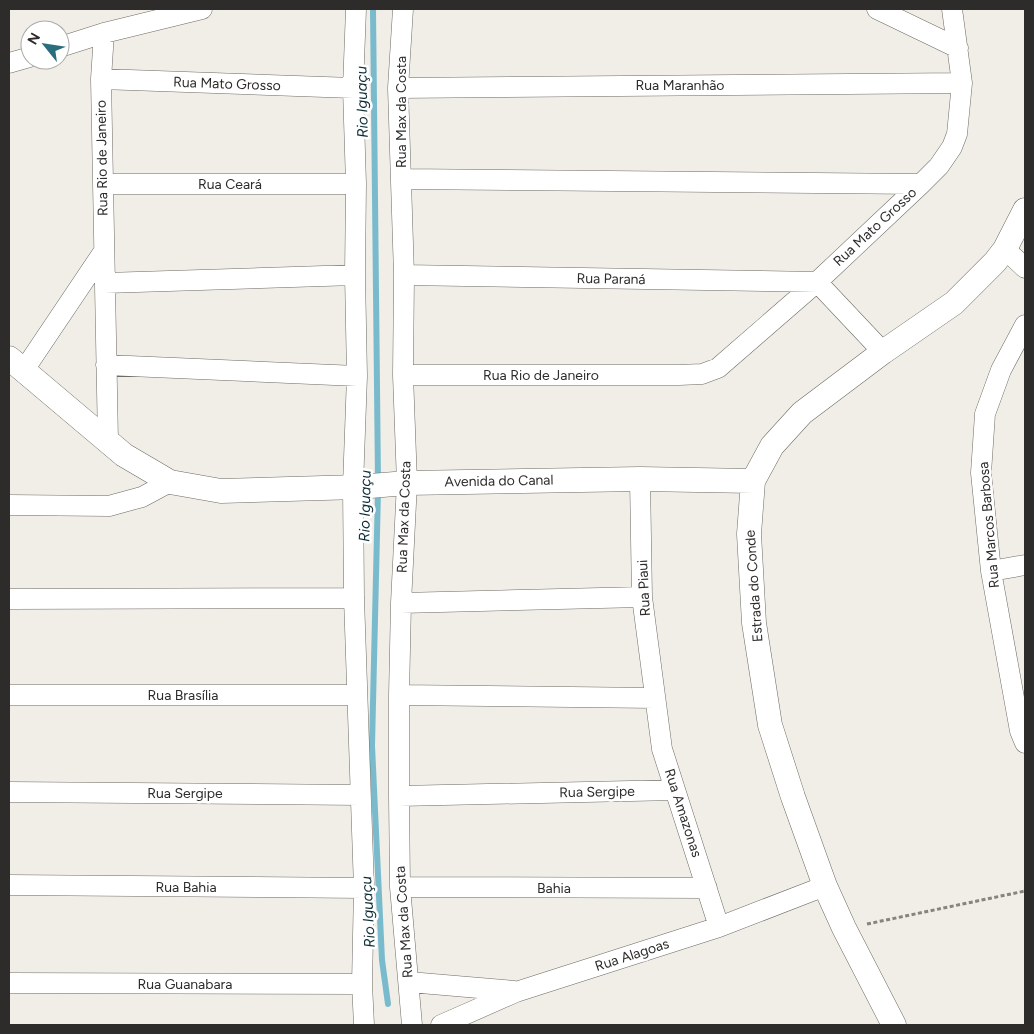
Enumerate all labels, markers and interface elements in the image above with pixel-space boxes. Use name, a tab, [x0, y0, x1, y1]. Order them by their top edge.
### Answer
north arrow	[20, 20, 70, 70]
text: N	[24, 30, 44, 48]
street label: Rua Max da Costa	[393, 56, 410, 168]
water label: Rio Iguaçu	[352, 66, 372, 138]
street label: Rua Mato Grosso	[173, 74, 281, 94]
street label: Rua Maranhão	[636, 77, 724, 94]
street label: Rua Rio de Janeiro	[92, 100, 112, 216]
street label: Rua Ceará	[198, 176, 262, 193]
street label: Rua Mato Grosso	[830, 184, 920, 270]
street label: Rua Paraná	[576, 270, 646, 288]
street label: Rua Rio de Janeiro	[483, 367, 599, 384]
street label: Rua Max da Costa	[394, 461, 414, 573]
street label: Rua Marcos Barbosa	[975, 461, 1003, 589]
water label: Rio Iguaçu	[355, 470, 375, 542]
street label: Avenida do Canal	[444, 472, 554, 490]
street label: Estrada do Conde	[742, 529, 766, 643]
street label: Rua Piaui	[634, 559, 654, 617]
street label: Rua Brasília	[148, 687, 218, 704]
street label: Rua Amazonas	[661, 767, 705, 859]
street label: Rua Sergipe	[559, 783, 635, 801]
street label: Rua Sergipe	[147, 785, 223, 802]
street label: Rua Max da Costa	[392, 865, 416, 979]
water label: Rio Iguaçu	[357, 876, 379, 948]
street label: Rua Bahia	[155, 879, 217, 896]
street label: Bahia	[537, 880, 571, 897]
street label: Rua Alagoas	[593, 935, 671, 975]
street label: Rua Guanabara	[138, 976, 232, 993]

